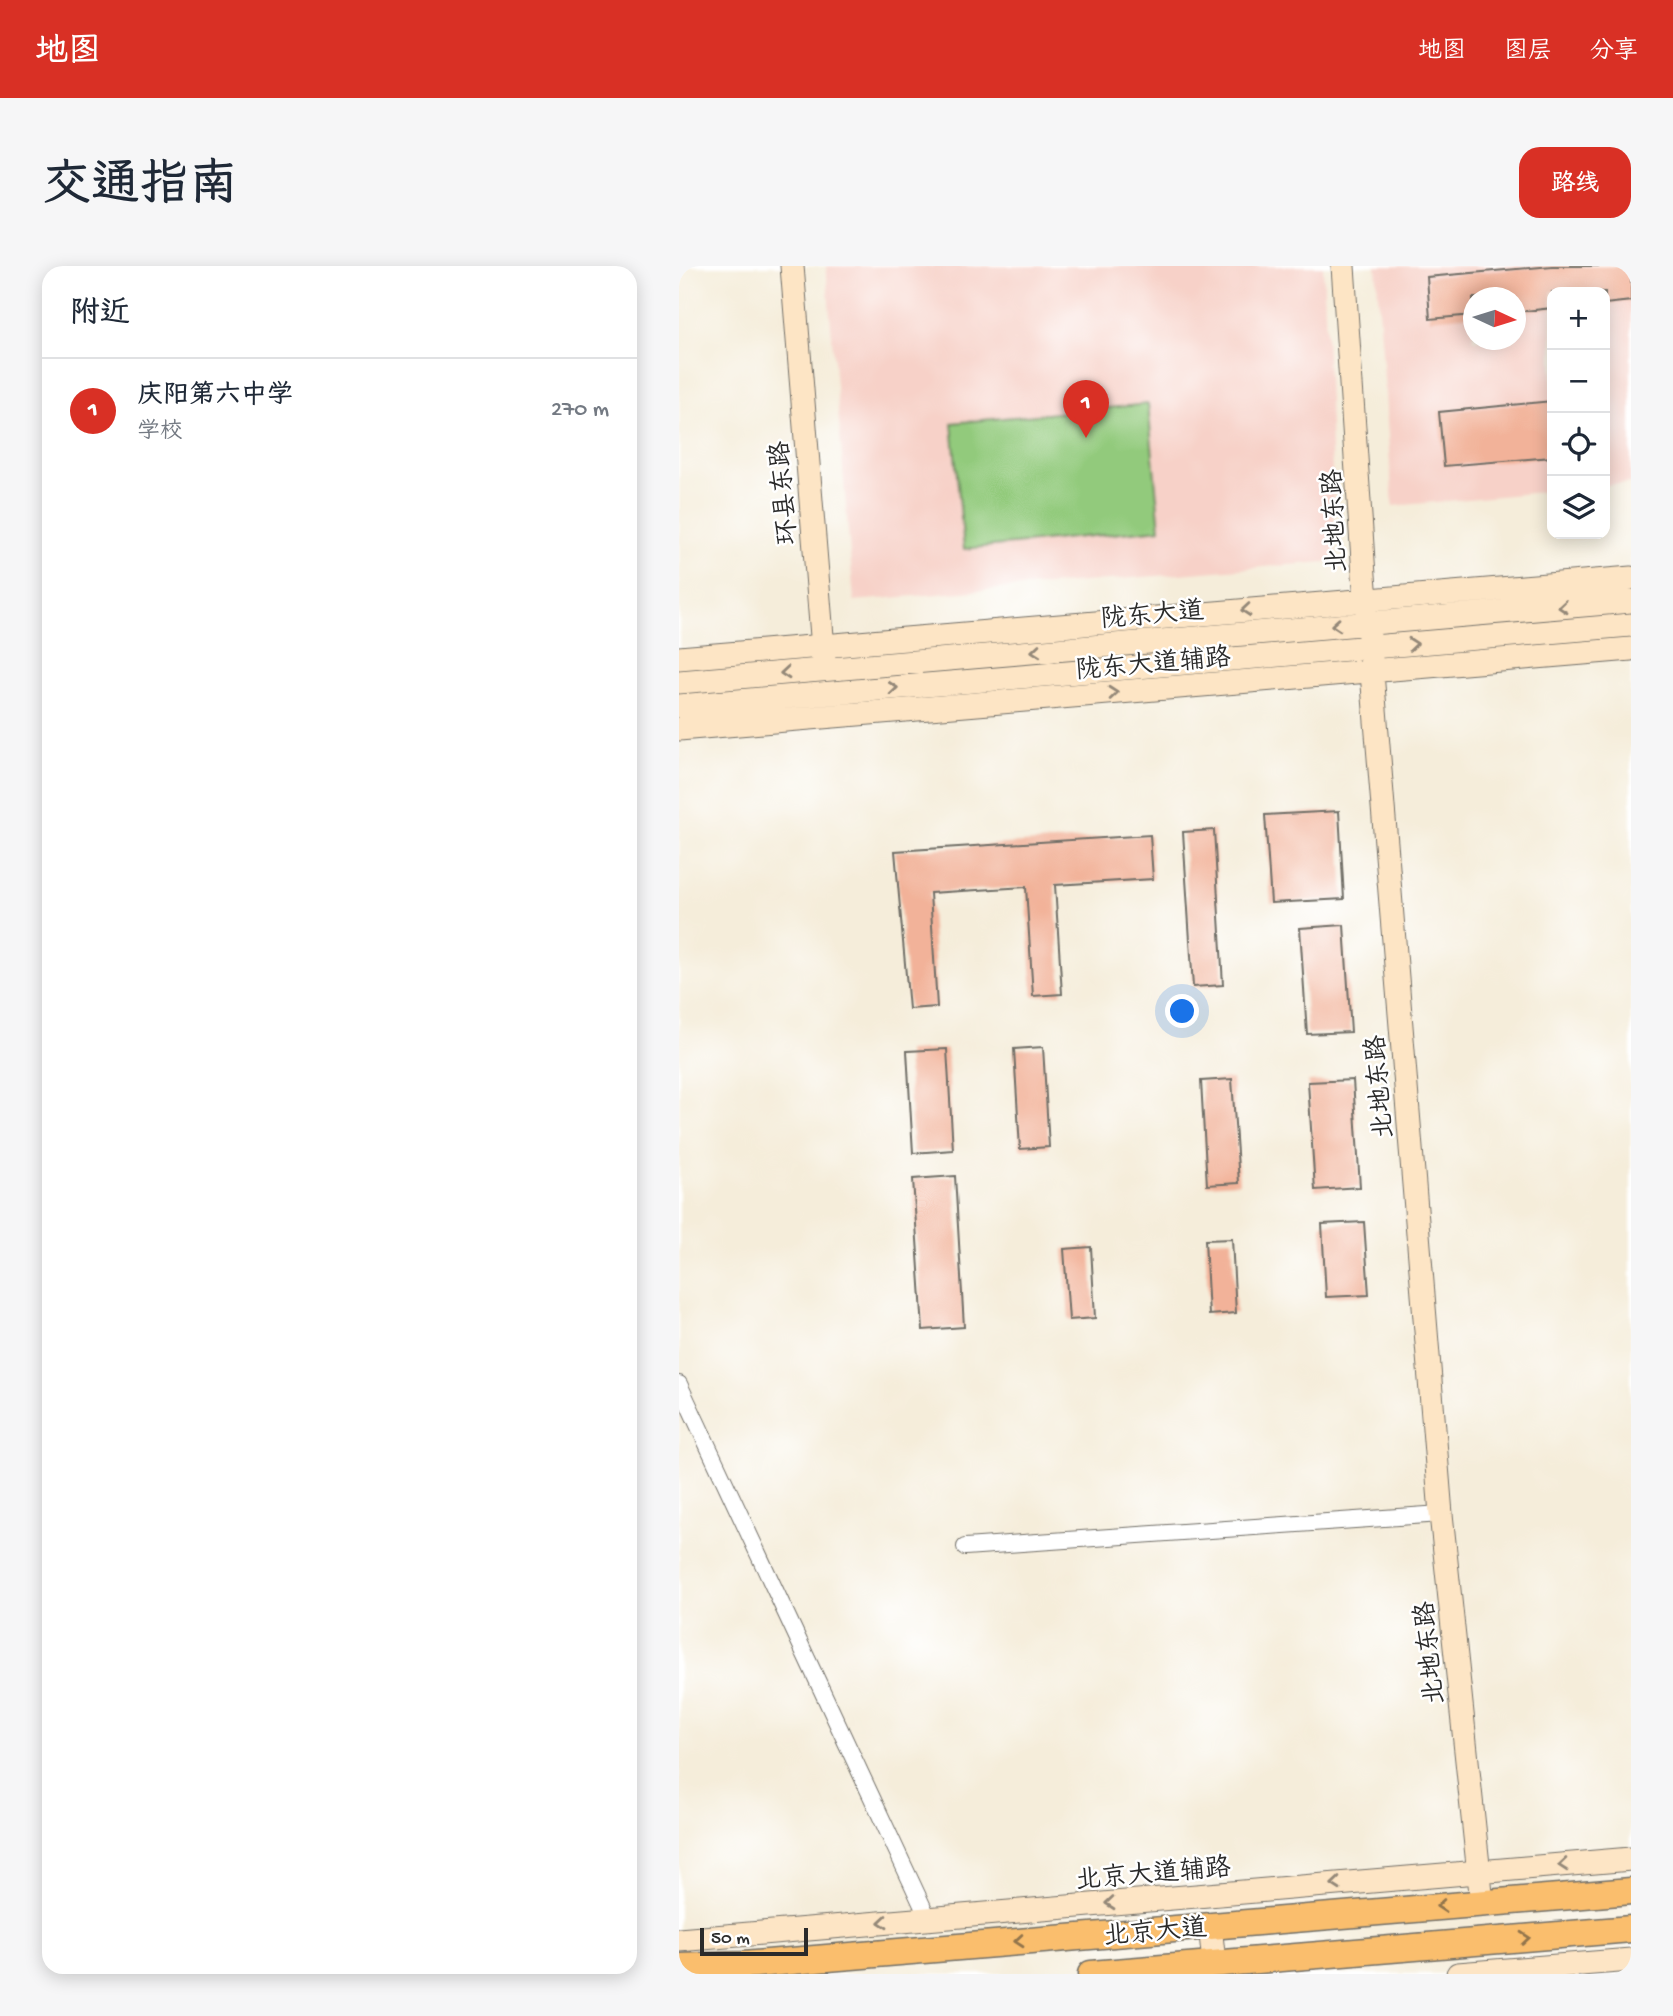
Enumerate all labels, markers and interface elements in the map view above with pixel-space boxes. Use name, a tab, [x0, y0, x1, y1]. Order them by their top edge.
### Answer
text: 地图	[35, 35, 101, 73]
text: 地图	[1418, 38, 1466, 67]
text: 图层	[1504, 38, 1552, 67]
text: 分享	[1590, 38, 1638, 67]
button: 路线	[1519, 147, 1631, 218]
text: 交通指南	[42, 160, 238, 218]
north arrow	[1463, 287, 1526, 350]
map controls	[1547, 287, 1610, 539]
button: +	[1547, 287, 1610, 350]
text: 附近	[70, 298, 130, 333]
button: −	[1547, 350, 1610, 413]
pin: 1	[1063, 380, 1109, 438]
text: 庆阳第六中学	[137, 382, 293, 413]
text: 1	[88, 397, 98, 424]
text: 270 m	[551, 397, 609, 424]
button: locate	[1547, 413, 1610, 476]
text: 学校	[137, 419, 183, 446]
street label: 环县东路	[765, 439, 806, 546]
street label: 北地东路	[1317, 468, 1356, 574]
button: layers	[1547, 476, 1610, 539]
street label: 陇东大道	[1099, 596, 1206, 637]
one-way arrow	[1557, 599, 1568, 614]
one-way arrow	[1240, 602, 1251, 617]
one-way arrow	[1330, 617, 1341, 632]
one-way arrow	[1407, 636, 1419, 651]
street label: 陇东大道辅路	[1074, 642, 1232, 689]
one-way arrow	[1031, 644, 1042, 659]
one-way arrow	[780, 665, 791, 680]
one-way arrow	[888, 681, 899, 696]
one-way arrow	[1108, 686, 1119, 701]
your location	[1165, 994, 1199, 1028]
street label: 北地东路	[1361, 1033, 1402, 1140]
street label: 北地东路	[1410, 1599, 1453, 1706]
street label: 北京大道辅路	[1074, 1852, 1232, 1899]
one-way arrow	[1557, 1857, 1568, 1872]
one-way arrow	[1331, 1876, 1342, 1891]
one-way arrow	[1104, 1895, 1115, 1910]
one-way arrow	[1435, 1898, 1446, 1913]
street label: 北京大道	[1102, 1913, 1209, 1954]
one-way arrow	[877, 1914, 888, 1929]
scale bar	[700, 1925, 809, 1957]
text: 50 m	[711, 1928, 750, 1951]
one-way arrow	[1520, 1931, 1531, 1946]
one-way arrow	[1013, 1934, 1025, 1949]

